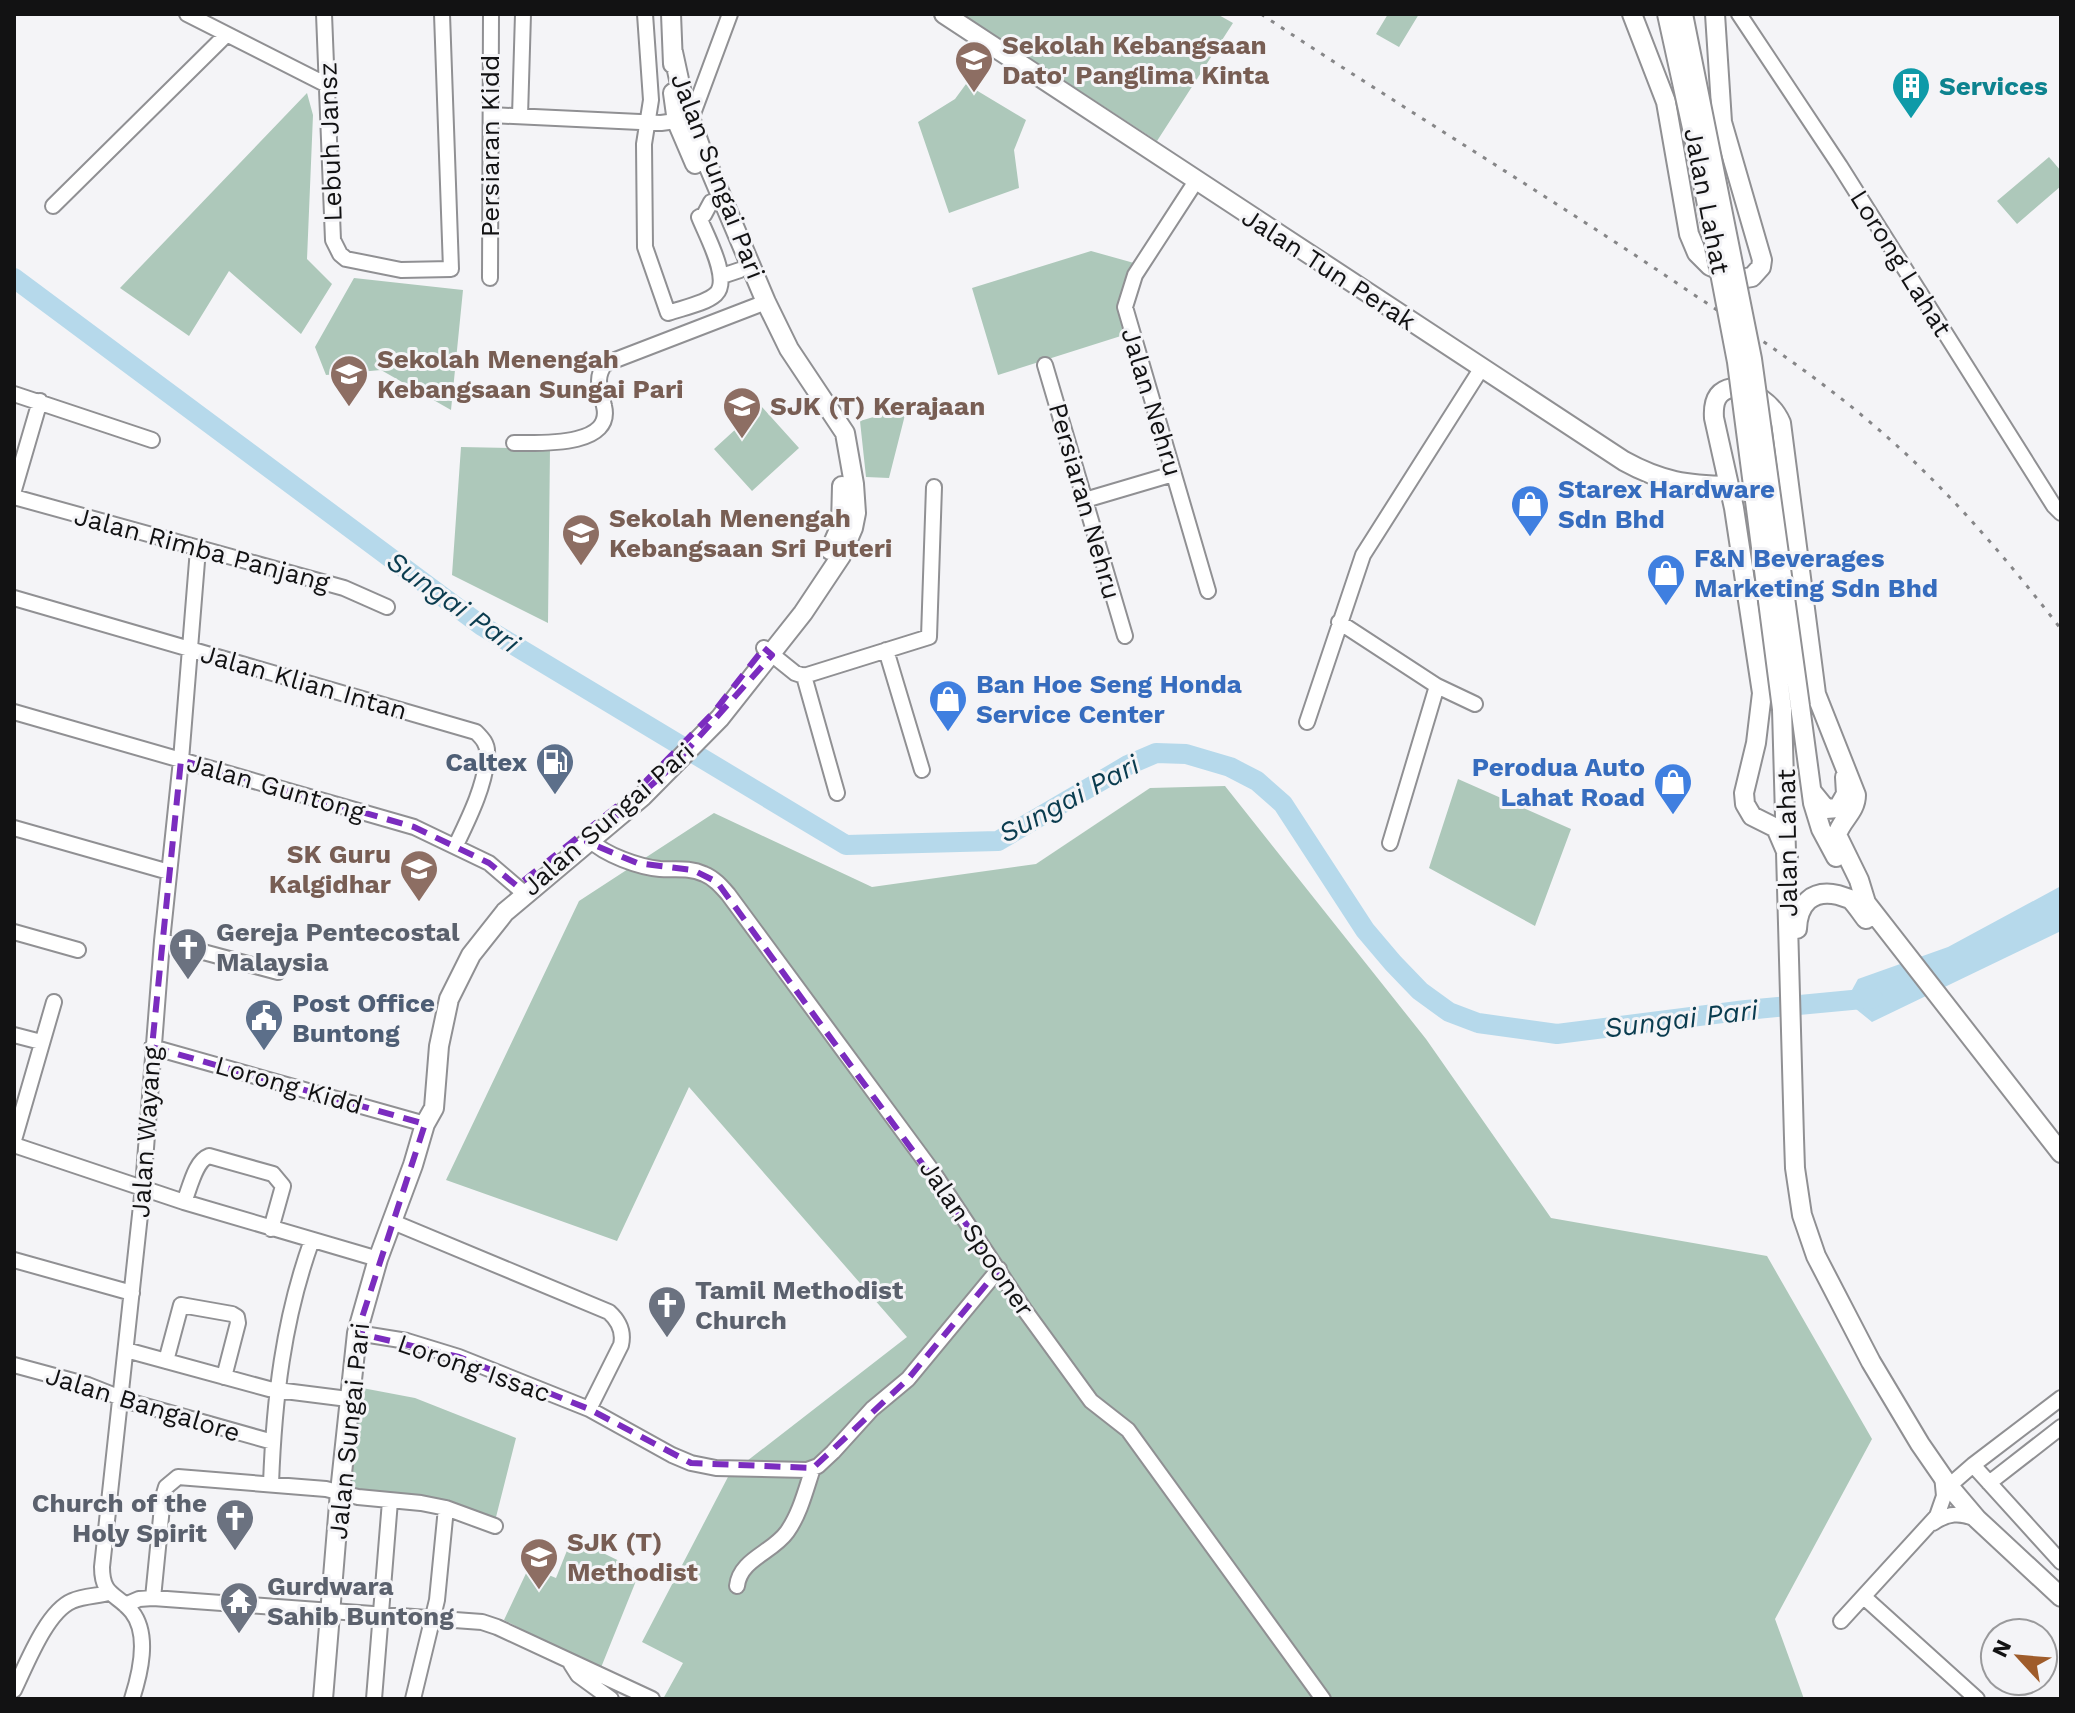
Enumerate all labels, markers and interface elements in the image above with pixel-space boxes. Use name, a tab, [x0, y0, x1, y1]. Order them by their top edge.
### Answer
place label: Sekolah Kebangsaan Dato' Panglima Kinta	[1002, 30, 1269, 90]
school or university icon: Sekolah Kebangsaan Dato' Panglima Kinta	[953, 39, 995, 94]
street label: Persiaran Kidd	[475, 55, 505, 237]
street label: Lebuh Jansz	[312, 62, 348, 222]
building icon: Services	[1890, 65, 1932, 120]
street label: Jalan Sungai Pari	[665, 69, 771, 283]
place label: Services	[1939, 71, 2048, 101]
street label: Jalan Lahat	[1678, 125, 1736, 277]
street label: Lorong Lahat	[1844, 184, 1958, 342]
street label: Jalan Tun Perak	[1236, 202, 1422, 337]
street label: Jalan Nehru	[1115, 324, 1189, 480]
place label: Sekolah Menengah Kebangsaan Sungai Pari	[377, 344, 684, 404]
school or university icon: Sekolah Menengah Kebangsaan Sungai Pari	[328, 353, 370, 408]
school or university icon: SJK (T) Kerajaan	[721, 385, 763, 440]
place label: SJK (T) Kerajaan	[770, 391, 985, 421]
street label: Persiaran Nehru	[1043, 400, 1127, 602]
place label: Starex Hardware Sdn Bhd	[1558, 474, 1775, 534]
shop icon: Starex Hardware Sdn Bhd	[1509, 483, 1551, 538]
street label: Jalan Rimba Panjang	[71, 500, 333, 598]
place label: Sekolah Menengah Kebangsaan Sri Puteri	[609, 503, 892, 563]
school or university icon: Sekolah Menengah Kebangsaan Sri Puteri	[560, 512, 602, 567]
place label: F&N Beverages Marketing Sdn Bhd	[1694, 543, 1938, 603]
water label: Sungai Pari	[380, 544, 526, 660]
shop icon: F&N Beverages Marketing Sdn Bhd	[1645, 552, 1687, 607]
street label: Jalan Klian Intan	[197, 638, 411, 726]
place label: Ban Hoe Seng Honda Service Center	[976, 669, 1242, 729]
shop icon: Ban Hoe Seng Honda Service Center	[927, 678, 969, 733]
street label: Jalan Sungai Pari	[516, 736, 700, 902]
fuel station icon: Caltex	[534, 741, 576, 796]
street label: Jalan Guntong	[184, 747, 369, 827]
place label: Caltex	[445, 747, 528, 777]
water label: Sungai Pari	[993, 748, 1146, 850]
place label: Perodua Auto Lahat Road	[1472, 752, 1645, 812]
shop icon: Perodua Auto Lahat Road	[1652, 761, 1694, 816]
street label: Jalan Lahat	[1771, 769, 1803, 917]
place label: SK Guru Kalgidhar	[269, 839, 392, 899]
school or university icon: SK Guru Kalgidhar	[398, 848, 440, 903]
place label: Gereja Pentecostal Malaysia	[216, 917, 460, 977]
church icon: Gereja Pentecostal Malaysia	[167, 926, 209, 981]
place label: Post Office Buntong	[292, 988, 435, 1048]
water label: Sungai Pari	[1602, 993, 1760, 1045]
public building icon: Post Office Buntong	[243, 997, 285, 1052]
street label: Jalan Wayang	[125, 1045, 167, 1219]
street label: Lorong Kidd	[212, 1050, 366, 1120]
street label: Jalan Spooner	[914, 1154, 1040, 1322]
place label: Tamil Methodist Church	[695, 1275, 904, 1335]
church icon: Tamil Methodist Church	[646, 1284, 688, 1339]
street label: Jalan Sungai Pari	[323, 1321, 375, 1541]
street label: Lorong Issac	[394, 1328, 554, 1408]
street label: Jalan Bangalore	[42, 1360, 244, 1448]
place label: Church of the Holy Spirit	[32, 1488, 208, 1548]
church icon: Church of the Holy Spirit	[214, 1497, 256, 1552]
place label: SJK (T) Methodist	[567, 1527, 699, 1587]
school or university icon: SJK (T) Methodist	[518, 1536, 560, 1591]
place label: Gurdwara Sahib Buntong	[267, 1571, 454, 1631]
temple icon: Gurdwara Sahib Buntong	[218, 1580, 260, 1635]
north arrow	[1979, 1617, 2059, 1697]
text: N	[1987, 1636, 2016, 1661]

